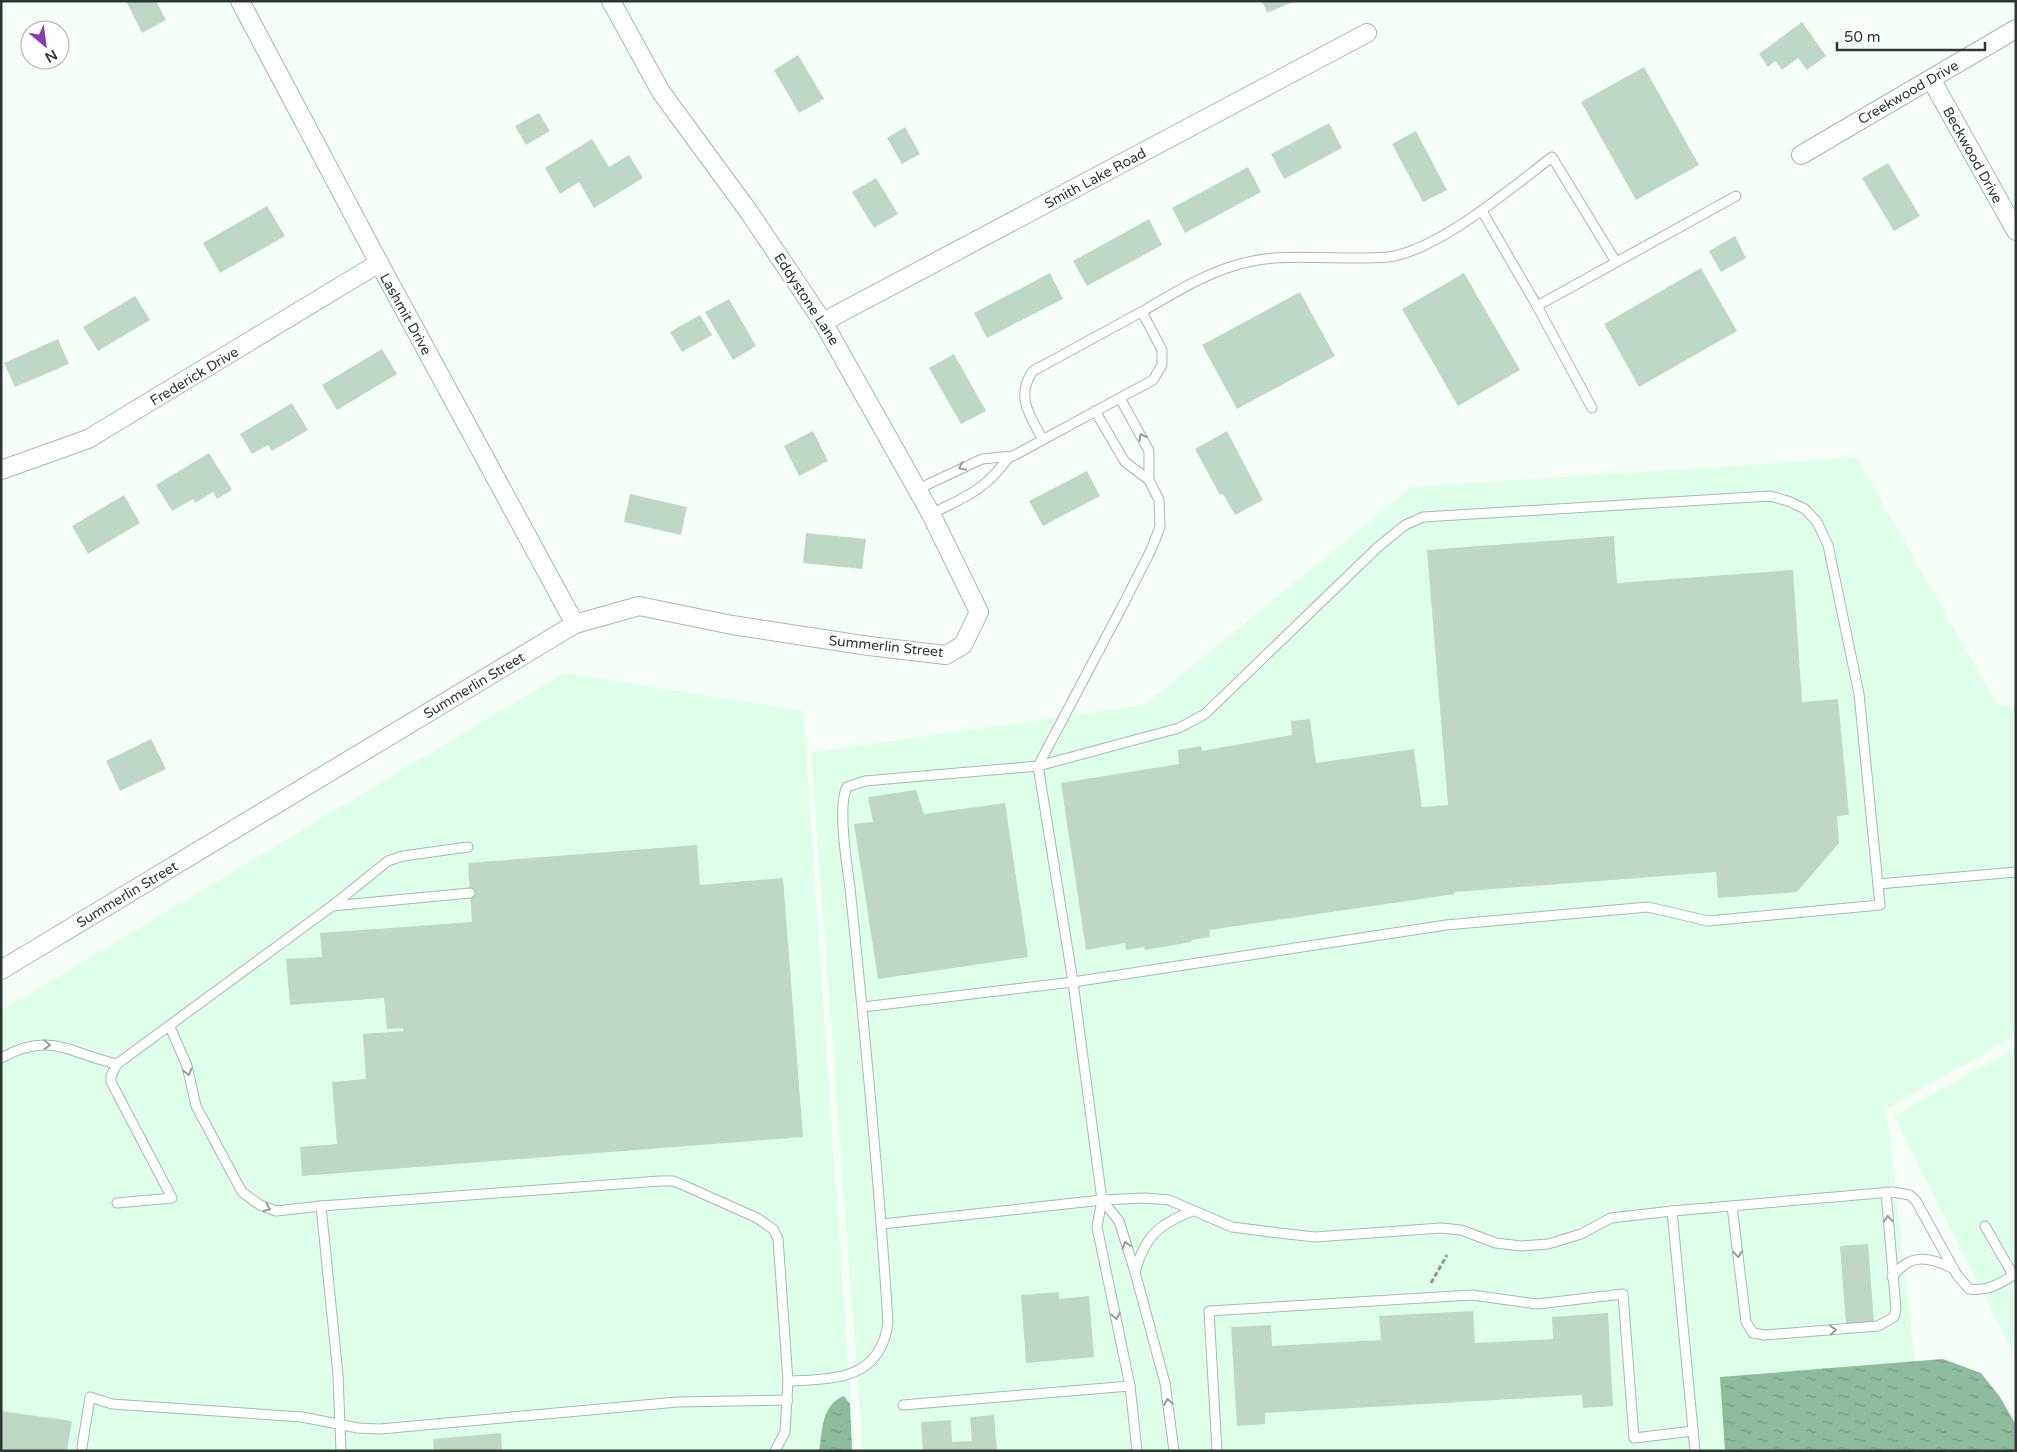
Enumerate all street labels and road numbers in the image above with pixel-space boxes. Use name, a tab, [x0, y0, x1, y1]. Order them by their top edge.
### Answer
street label: Creekwood Drive	[1855, 57, 1962, 128]
street label: Beckwood Drive	[1939, 104, 2006, 206]
street label: Smith Lake Road	[1042, 145, 1149, 212]
street label: Eddystone Lane	[770, 250, 843, 349]
street label: Lashmit Drive	[376, 270, 435, 358]
street label: Frederick Drive	[147, 343, 242, 409]
street label: Summerlin Street	[828, 632, 945, 661]
street label: Summerlin Street	[421, 648, 529, 722]
street label: Summerlin Street	[74, 857, 182, 931]

